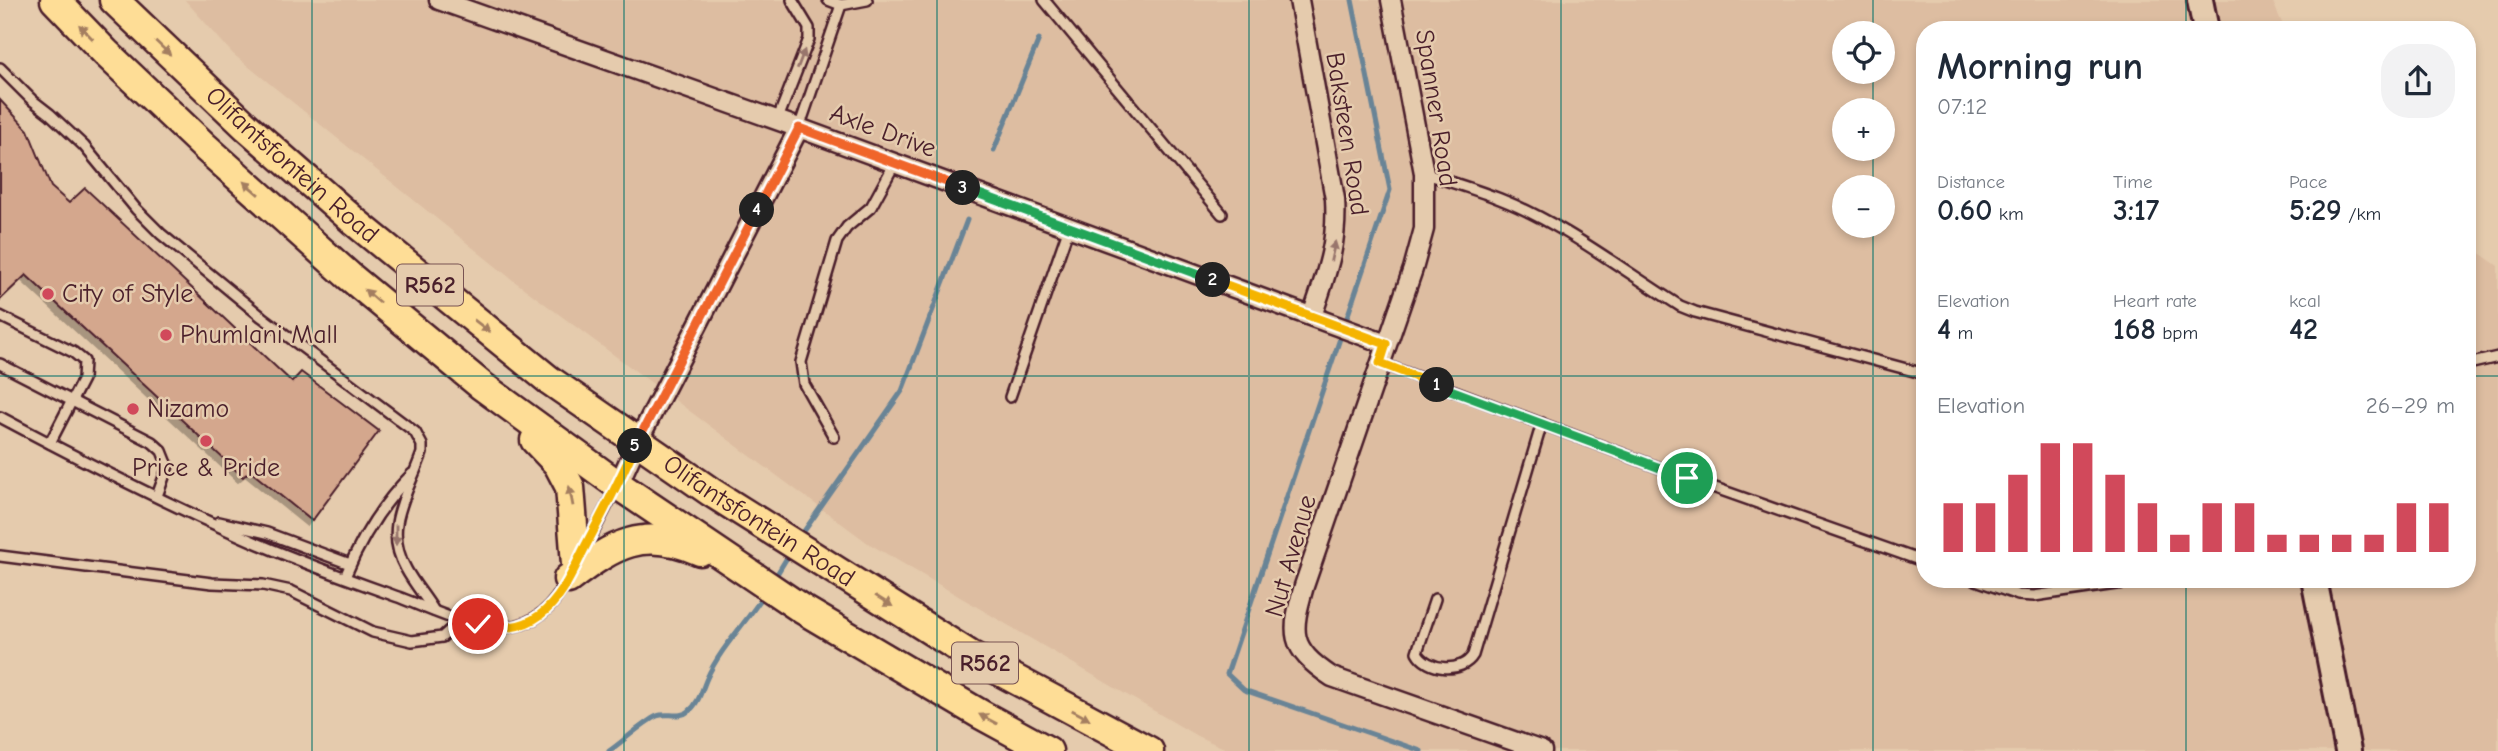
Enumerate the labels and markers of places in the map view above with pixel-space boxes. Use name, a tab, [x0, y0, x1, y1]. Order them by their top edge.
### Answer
pin: 3	[946, 170, 981, 206]
pin: 4	[740, 192, 774, 228]
pin: 2	[1196, 262, 1230, 298]
place label: City of Style	[62, 279, 193, 309]
marker: City of Style	[40, 286, 56, 302]
place label: Phumlani Mall	[180, 320, 338, 350]
marker: Phumlani Mall	[158, 327, 174, 343]
pin: 1	[1420, 368, 1454, 402]
place label: Nizamo	[147, 394, 229, 424]
marker: Nizamo	[125, 401, 141, 417]
pin: 5	[618, 428, 652, 464]
marker: Price & Pride	[198, 433, 214, 449]
pin	[1657, 448, 1717, 508]
place label: Price & Pride	[132, 453, 280, 483]
pin	[448, 594, 508, 654]

